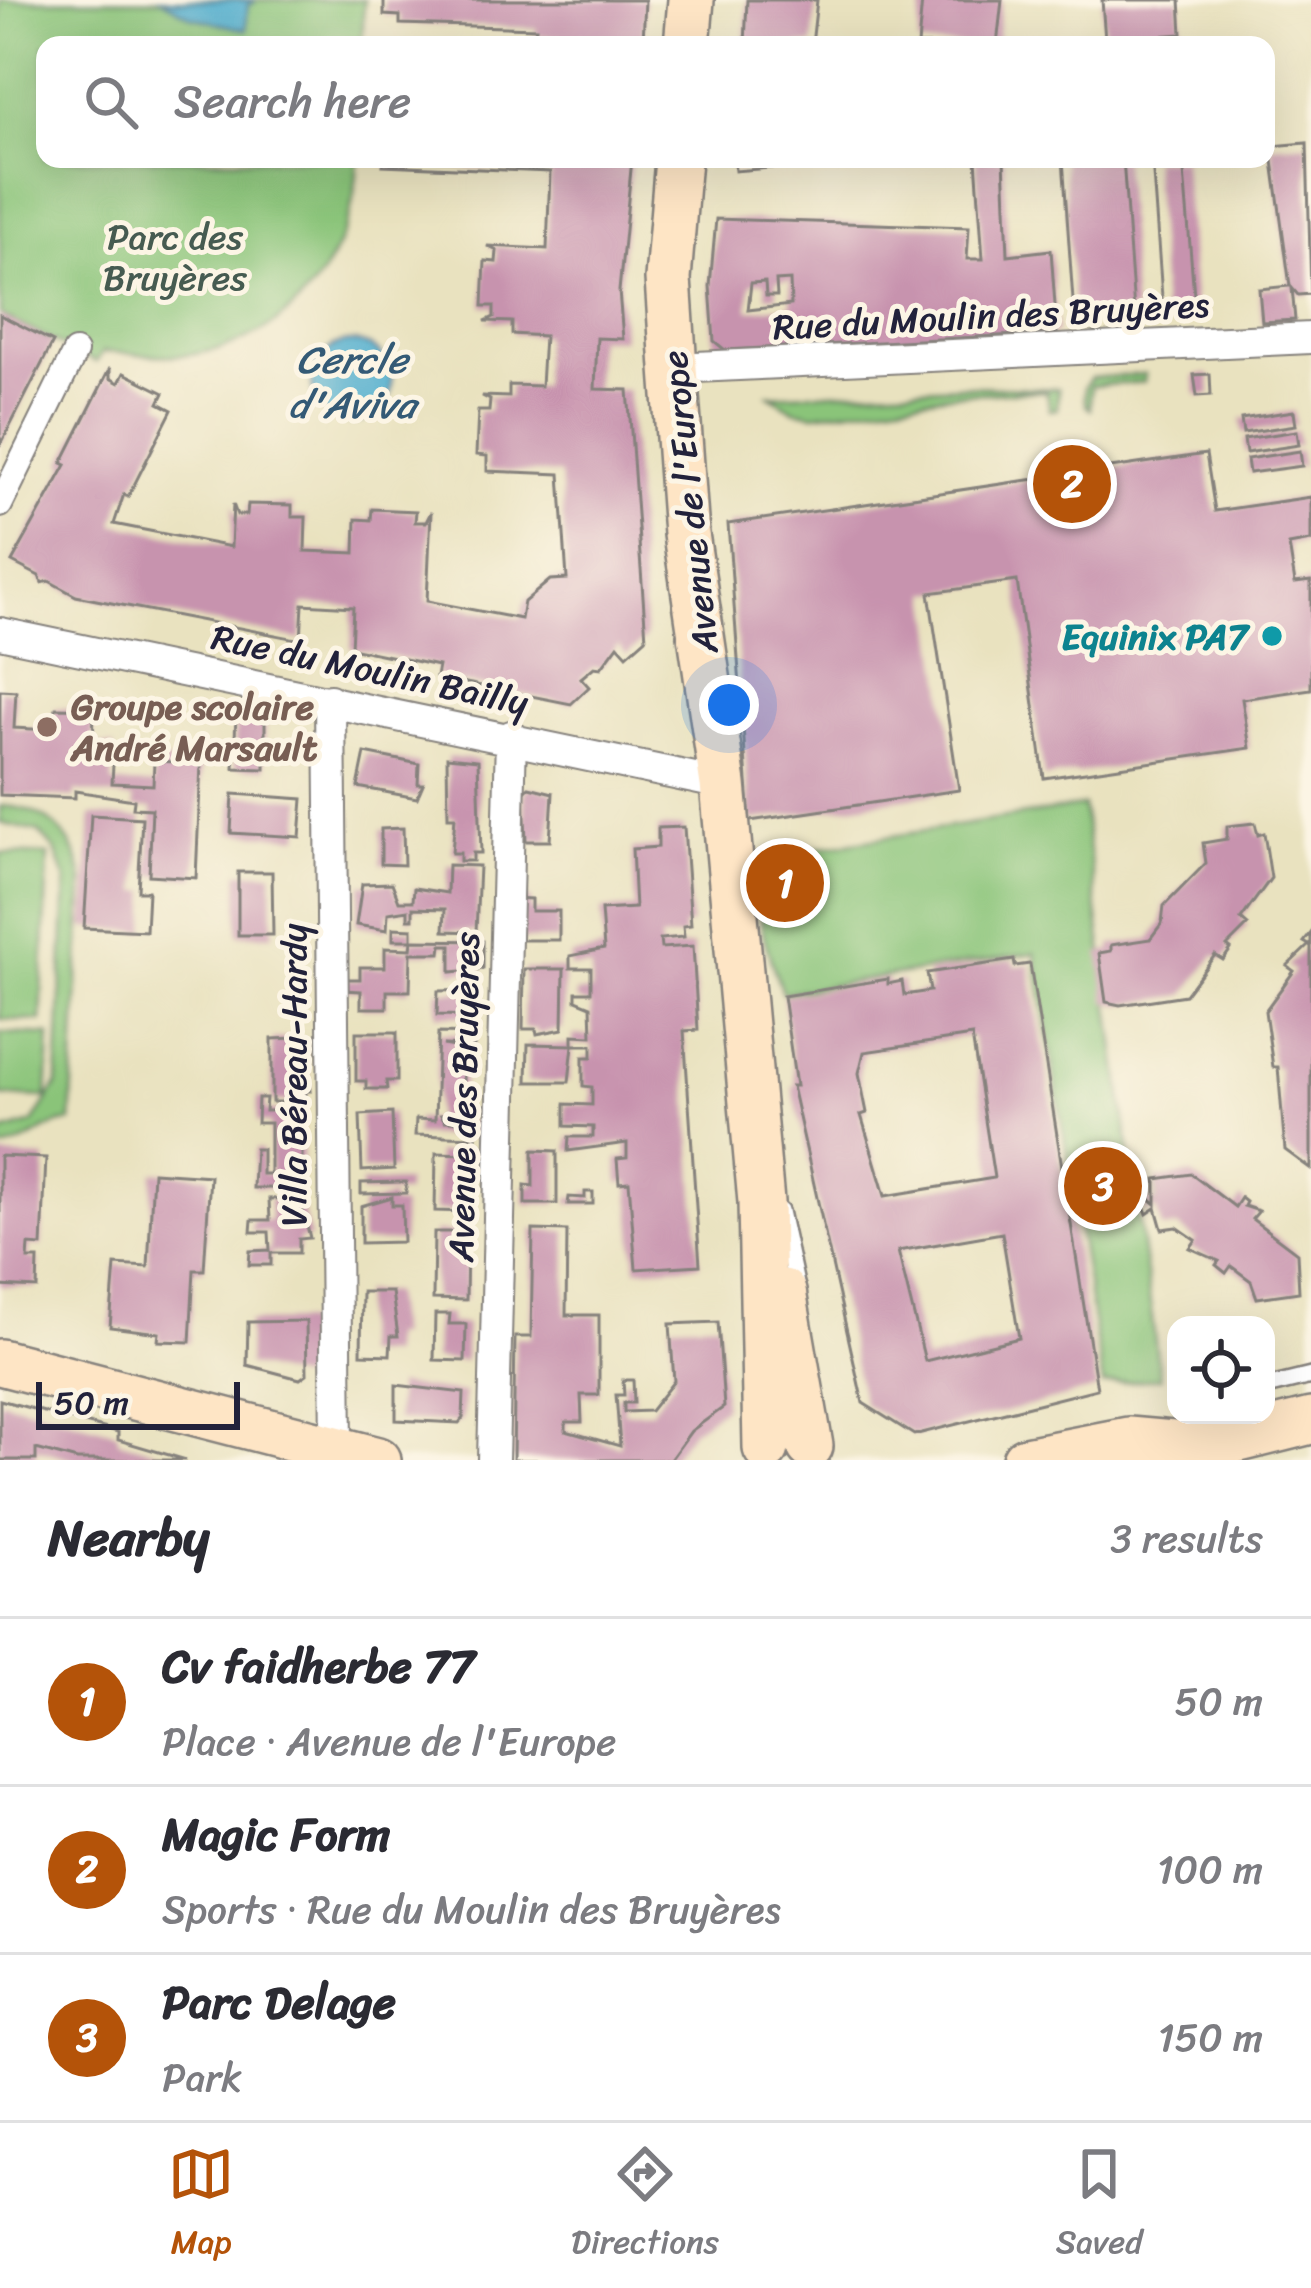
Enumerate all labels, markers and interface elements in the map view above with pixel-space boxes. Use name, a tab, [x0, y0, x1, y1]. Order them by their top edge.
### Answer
search box	[36, 36, 1275, 168]
text: Search here	[174, 62, 411, 142]
icon: search	[78, 69, 144, 135]
park label: Parc des Bruyères	[103, 205, 247, 310]
street label: Rue du Moulin des Bruyères	[771, 273, 1211, 359]
water label: Cercle d'Aviva	[288, 325, 420, 439]
street label: Avenue de l'Europe	[642, 347, 738, 658]
pin: 2	[1033, 439, 1111, 529]
street label: Rue du Moulin Bailly	[205, 605, 535, 735]
place label: Equinix PA7	[1061, 605, 1250, 669]
marker: Equinix PA7	[1259, 623, 1285, 649]
place label: Groupe scolaire André Marsault	[69, 675, 318, 780]
your location	[699, 675, 759, 735]
marker: Groupe scolaire André Marsault	[34, 714, 60, 740]
pin: 1	[746, 838, 824, 928]
street label: Villa Béreau-Hardy	[262, 923, 326, 1226]
street label: Avenue des Bruyères	[429, 931, 499, 1264]
pin: 3	[1064, 1141, 1142, 1231]
map controls	[1167, 1316, 1275, 1424]
button: locate	[1167, 1316, 1275, 1424]
text: 50 m	[54, 1374, 129, 1432]
scale bar	[36, 1376, 240, 1429]
text: Nearby	[48, 1493, 209, 1583]
text: 3 results	[1110, 1504, 1263, 1573]
text: Cv faidherbe 77	[162, 1627, 475, 1707]
text: 1	[79, 1667, 95, 1736]
text: 50 m	[1174, 1667, 1263, 1736]
text: Place · Avenue de l'Europe	[162, 1707, 616, 1776]
text: Magic Form	[162, 1795, 390, 1875]
text: 2	[76, 1835, 98, 1904]
text: 100 m	[1157, 1835, 1263, 1904]
text: Sports · Rue du Moulin des Bruyères	[162, 1875, 781, 1944]
text: Parc Delage	[162, 1963, 396, 2043]
text: 3	[76, 2003, 98, 2072]
text: 150 m	[1158, 2003, 1263, 2072]
text: Park	[162, 2043, 242, 2112]
tab: Map	[168, 2141, 234, 2271]
tab: Directions	[571, 2141, 719, 2271]
tab: Saved	[1056, 2141, 1143, 2271]

